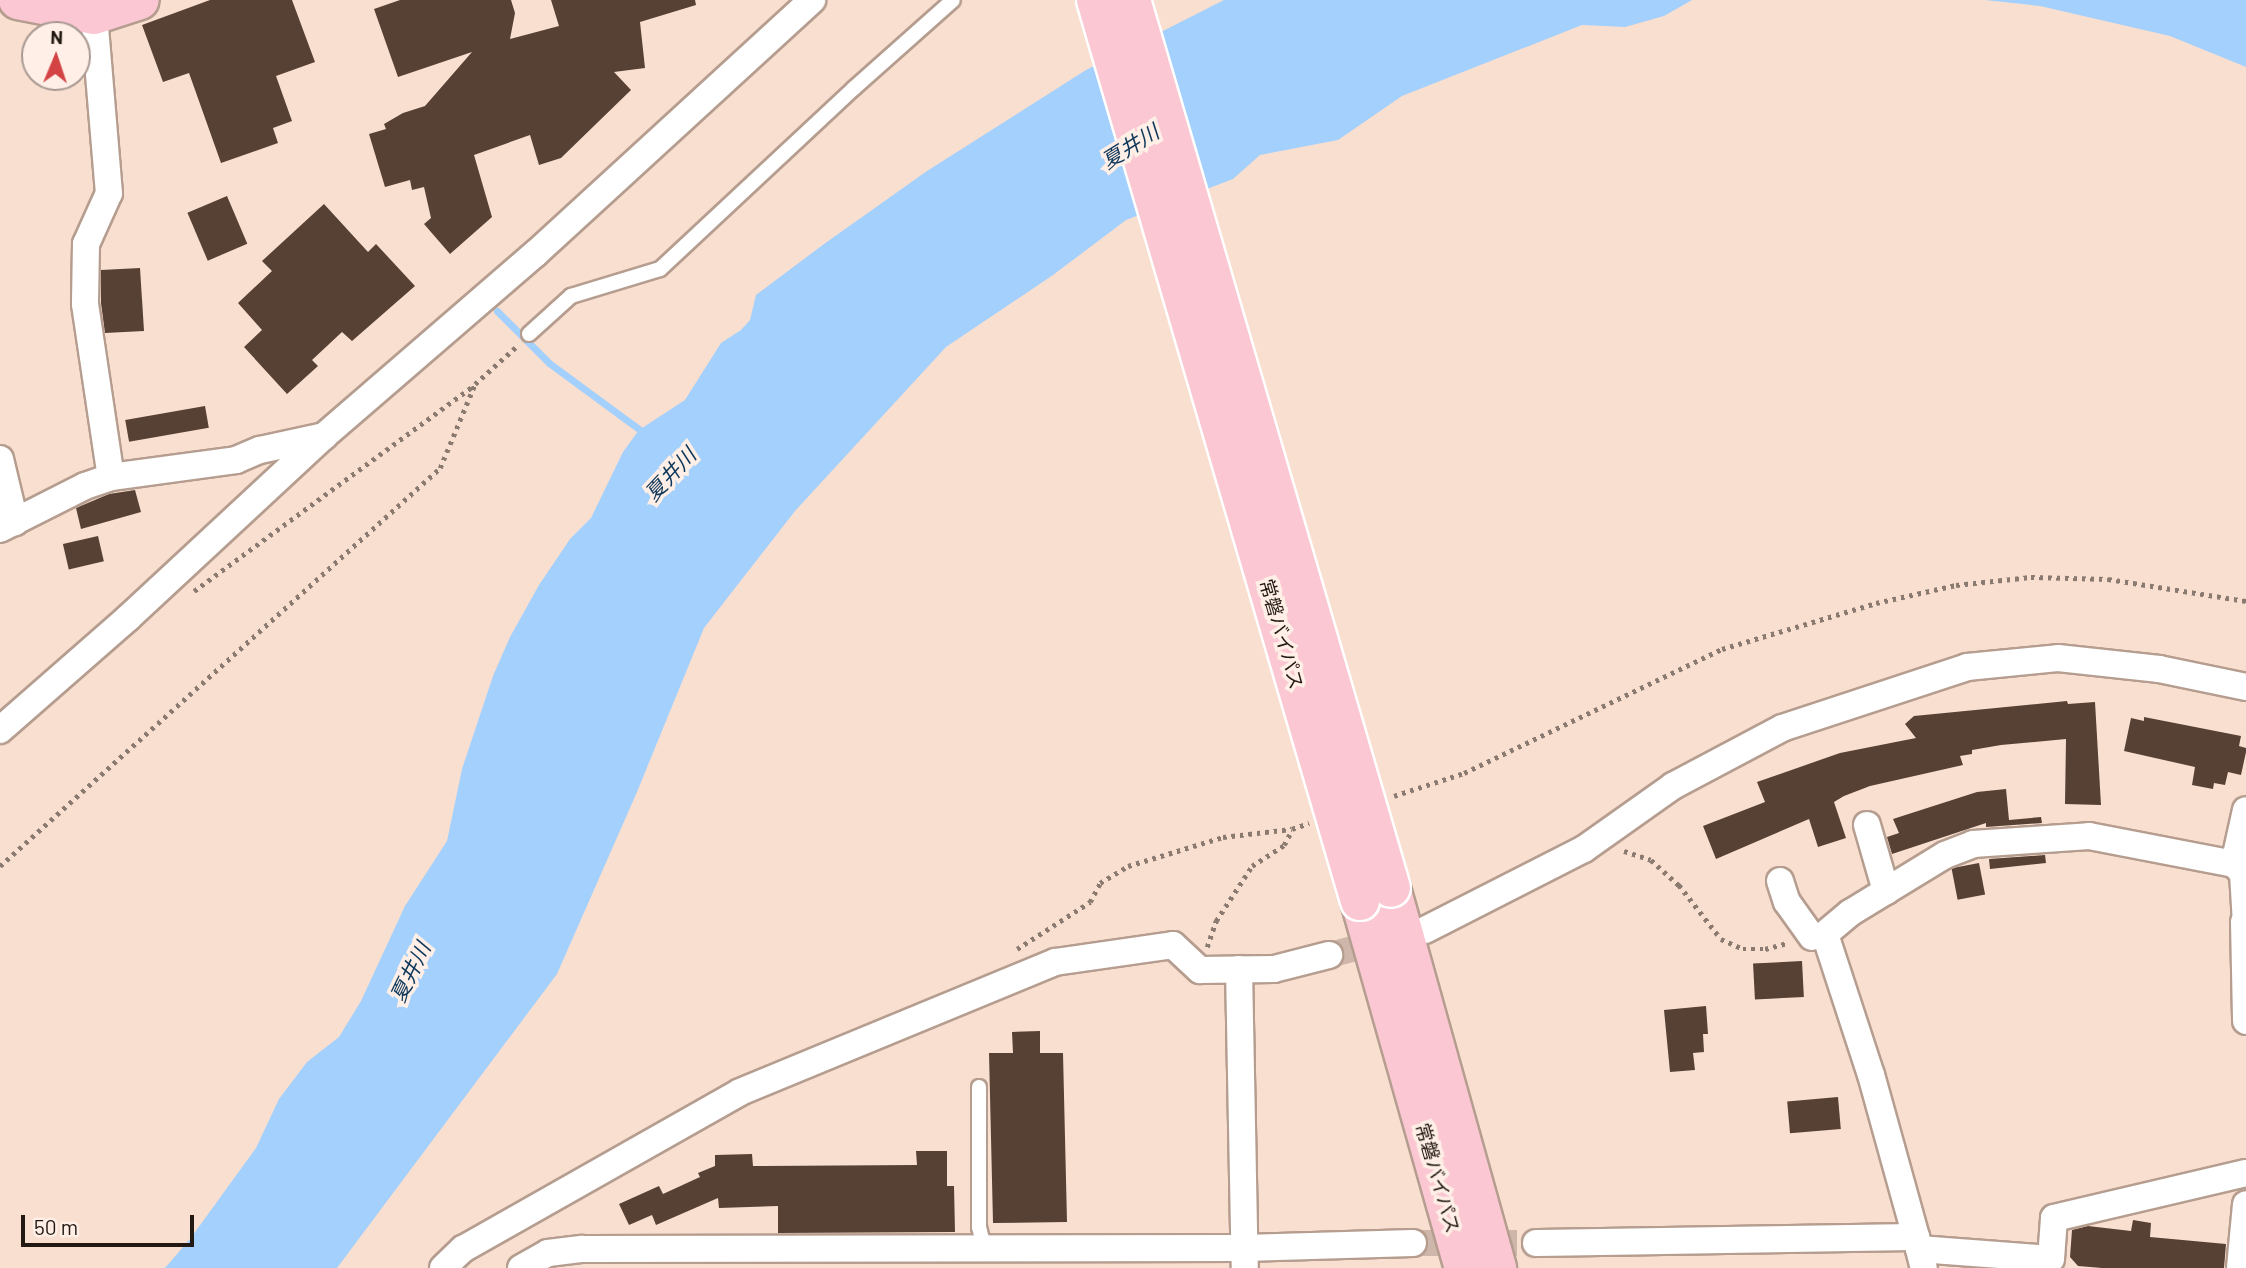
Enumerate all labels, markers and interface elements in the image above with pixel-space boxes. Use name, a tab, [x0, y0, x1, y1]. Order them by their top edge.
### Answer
north arrow	[21, 21, 91, 91]
text: N	[50, 25, 63, 48]
water label: 夏井川	[1097, 119, 1163, 173]
water label: 夏井川	[639, 442, 701, 506]
street label: 常磐バイパス	[1255, 576, 1309, 692]
water label: 夏井川	[385, 938, 435, 1006]
street label: 常磐バイパス	[1411, 1120, 1465, 1236]
scale bar	[24, 1202, 198, 1246]
text: 50 m	[34, 1214, 78, 1239]

